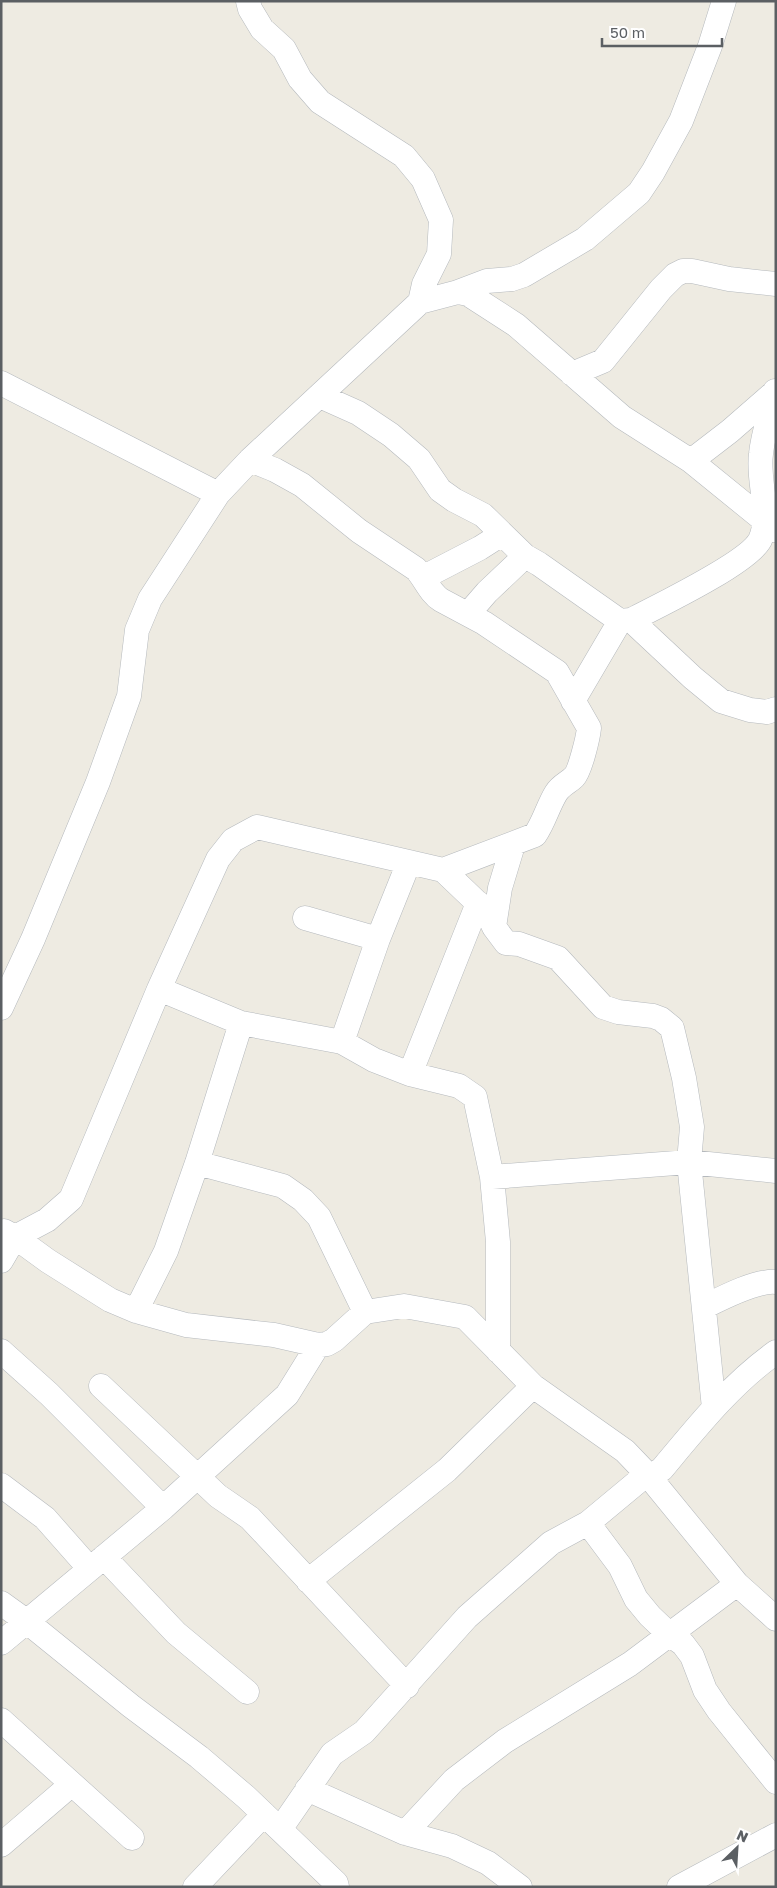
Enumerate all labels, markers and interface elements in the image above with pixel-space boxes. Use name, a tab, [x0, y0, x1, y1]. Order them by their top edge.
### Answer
scale bar	[602, 15, 722, 47]
text: 50 m	[610, 23, 645, 41]
north arrow	[712, 1823, 762, 1873]
text: N	[734, 1826, 751, 1846]

